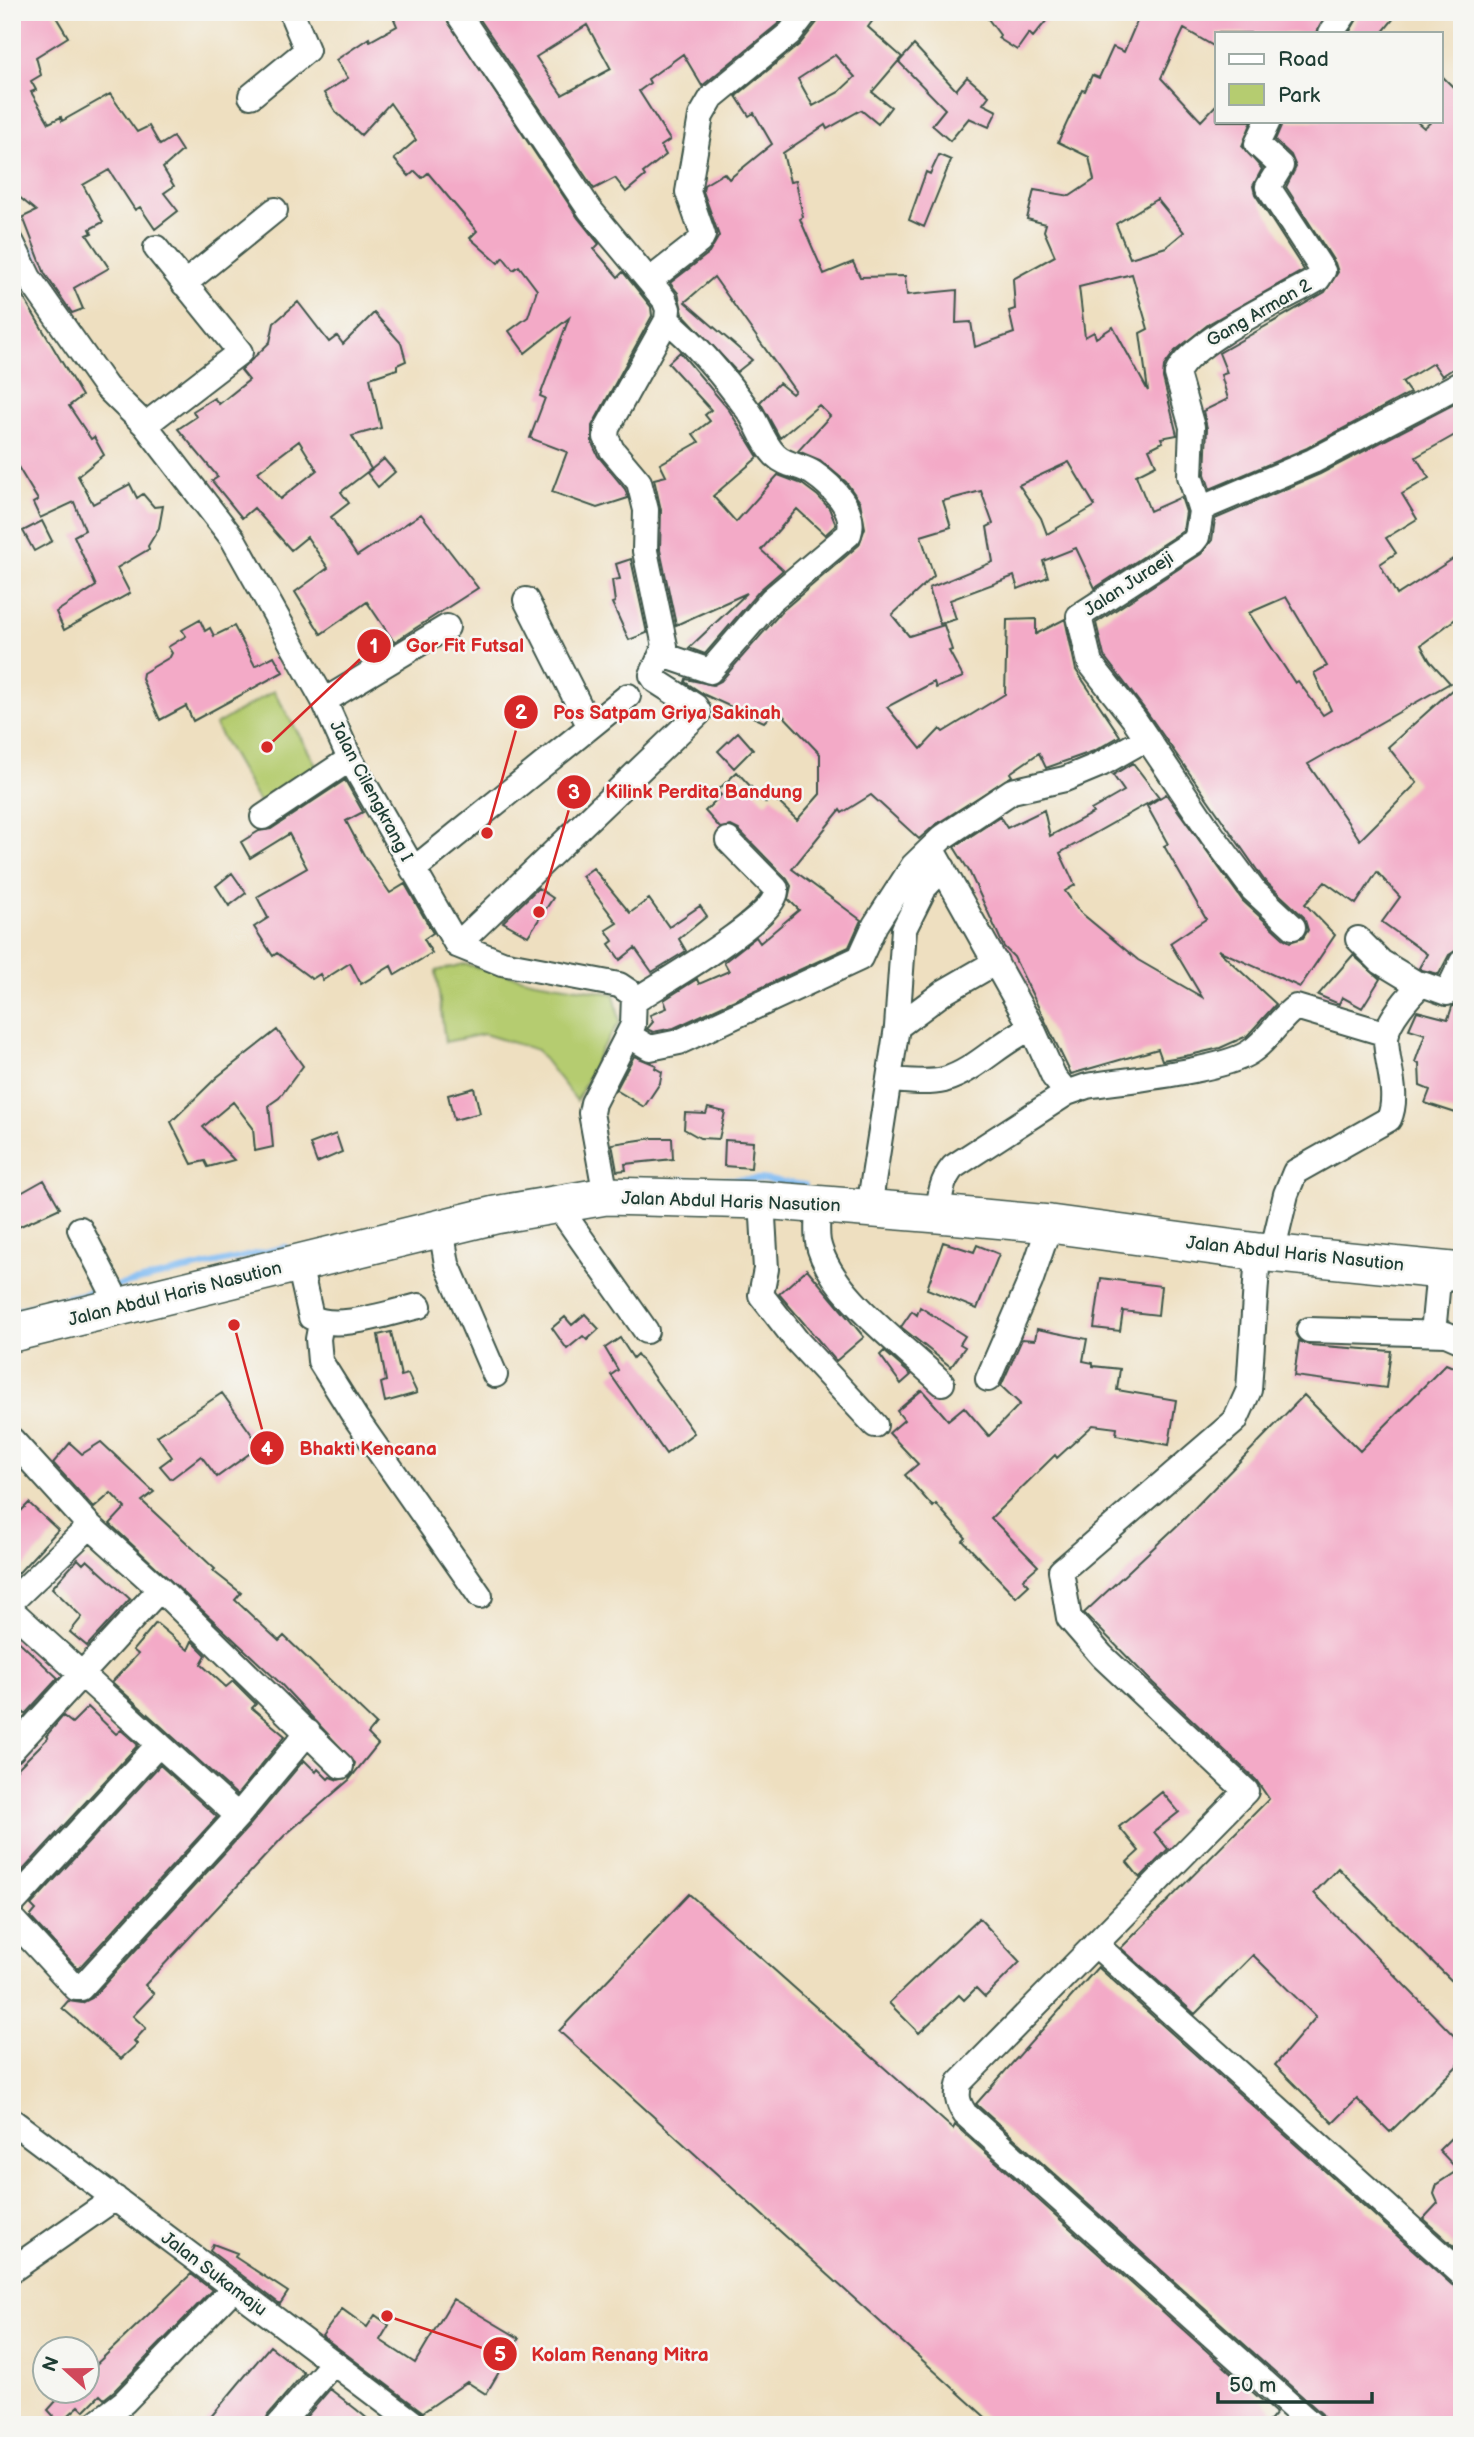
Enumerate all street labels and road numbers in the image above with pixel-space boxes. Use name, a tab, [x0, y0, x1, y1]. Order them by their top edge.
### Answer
street label: Gang Arman 2	[1203, 274, 1315, 351]
street label: Jalan Juraeji	[1080, 547, 1178, 621]
street label: Jalan Cilengkrang I	[325, 717, 417, 865]
street label: Jalan Abdul Haris Nasution	[621, 1188, 841, 1216]
street label: Jalan Abdul Haris Nasution	[1185, 1232, 1405, 1276]
street label: Jalan Abdul Haris Nasution	[66, 1257, 284, 1331]
street label: Jalan Sukamaju	[157, 2227, 271, 2321]

